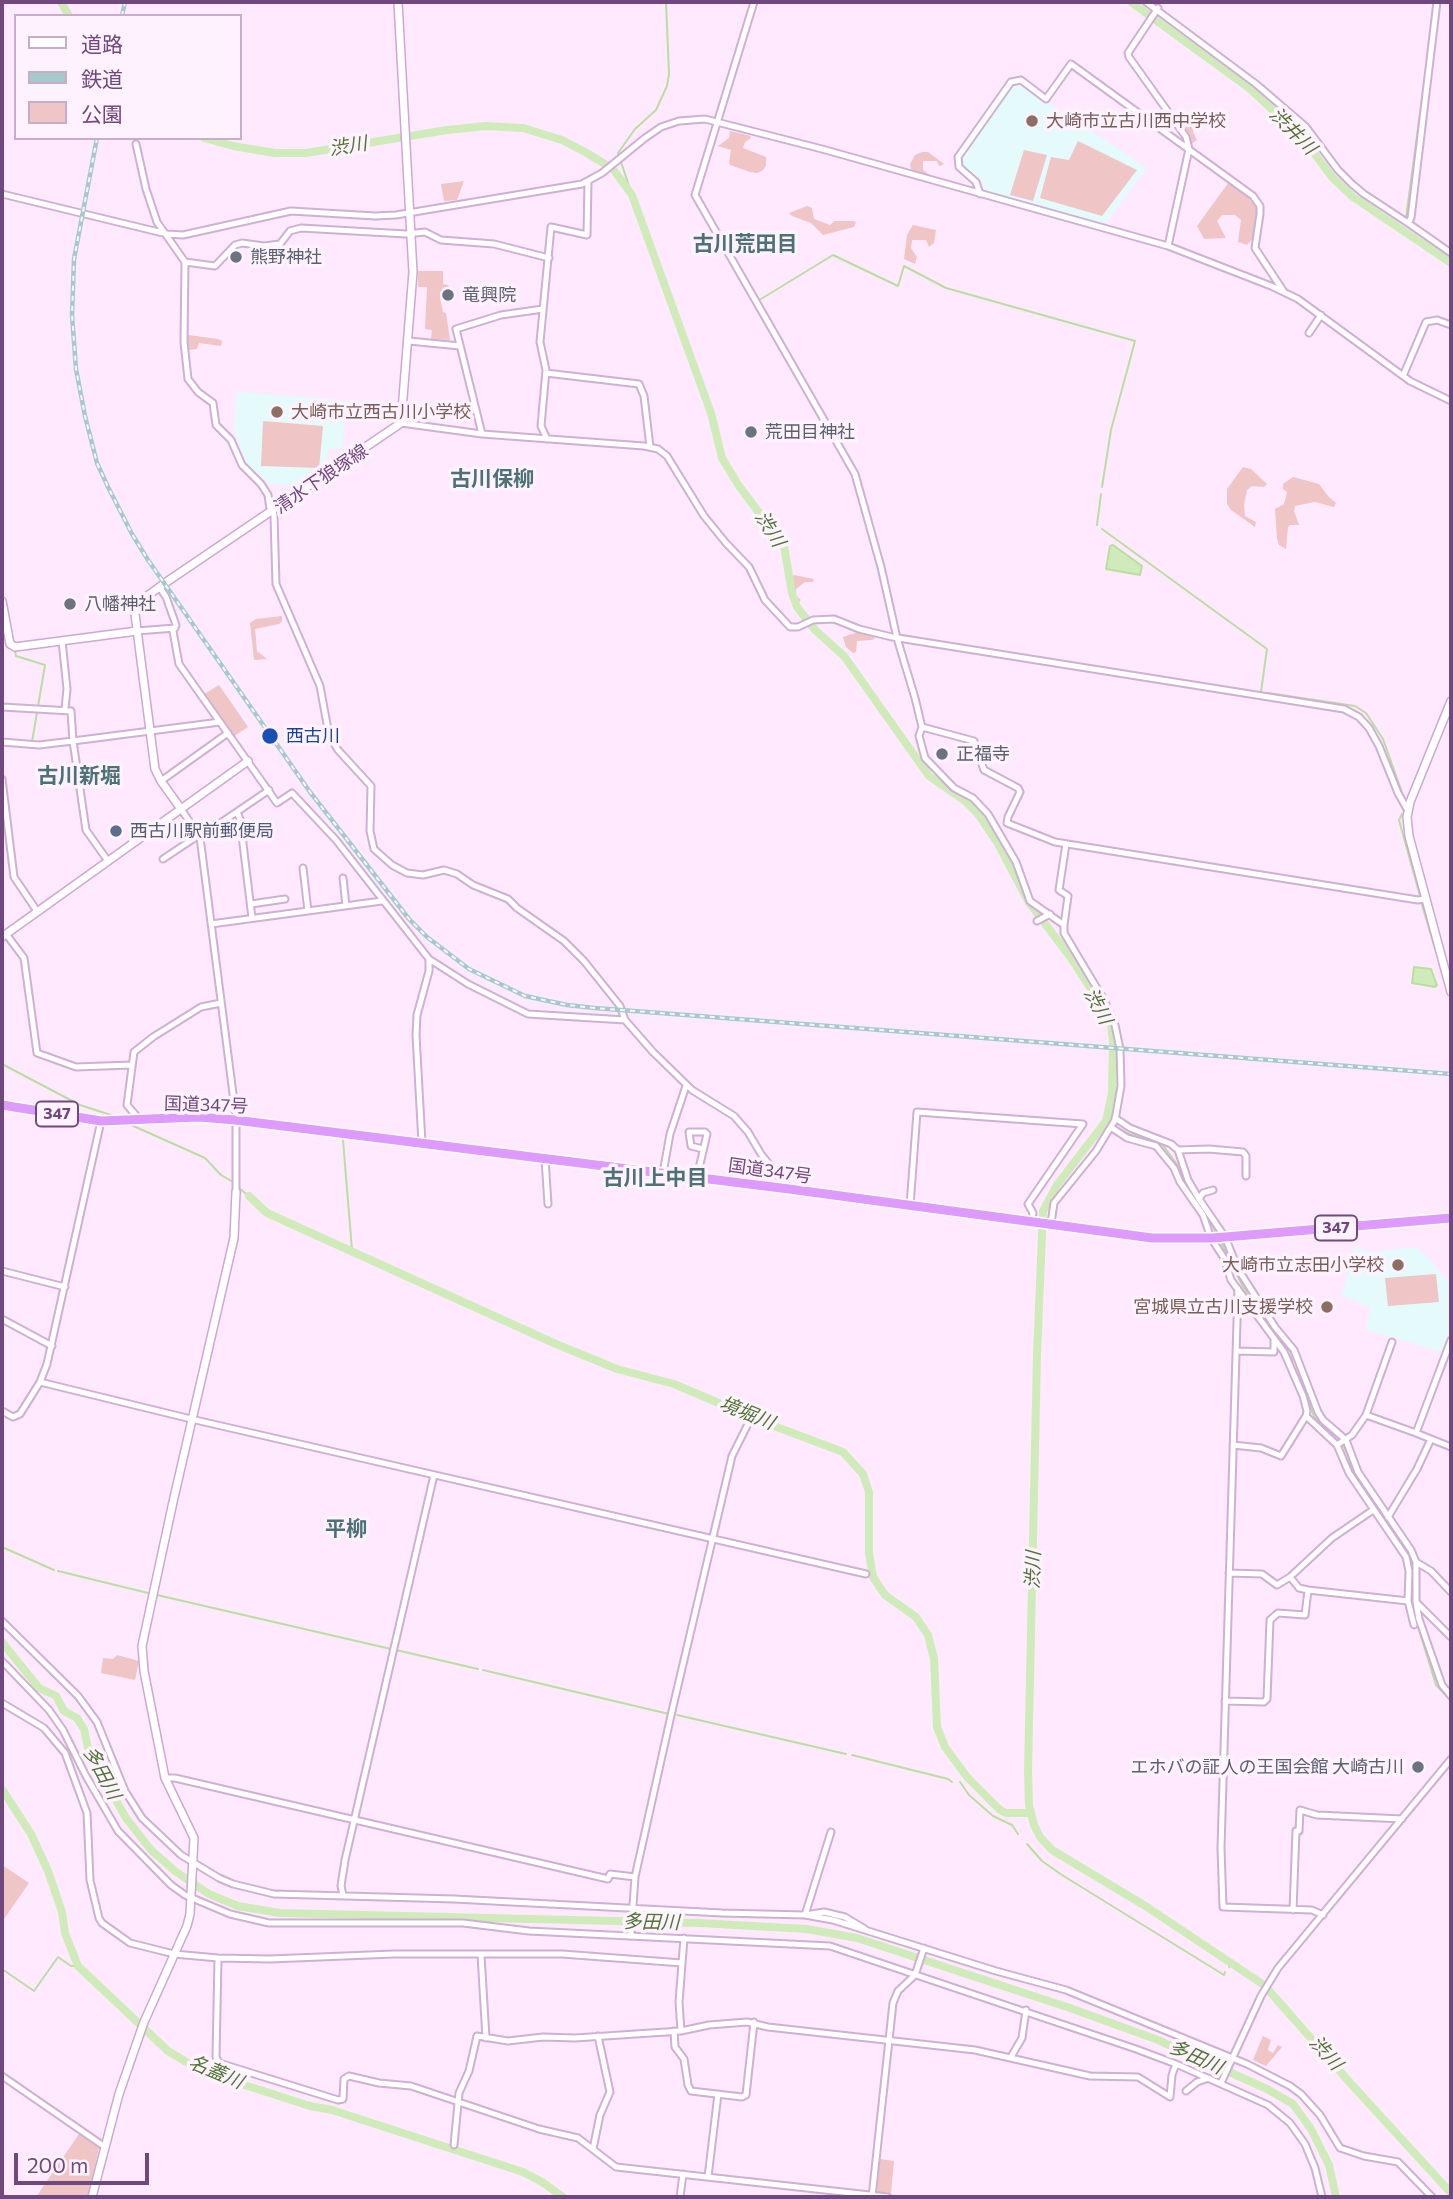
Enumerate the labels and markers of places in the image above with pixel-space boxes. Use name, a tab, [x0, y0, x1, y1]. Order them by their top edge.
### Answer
place label: 大崎市立古川西中学校	[1046, 110, 1226, 132]
marker: 大崎市立古川西中学校	[1024, 113, 1040, 129]
place label: 熊野神社	[250, 246, 322, 268]
marker: 熊野神社	[228, 249, 244, 265]
place label: 竜興院	[462, 284, 516, 306]
marker: 竜興院	[440, 287, 456, 303]
place label: 大崎市立西古川小学校	[291, 401, 471, 423]
marker: 大崎市立西古川小学校	[269, 404, 285, 420]
place label: 荒田目神社	[765, 421, 855, 443]
marker: 荒田目神社	[743, 424, 759, 440]
place label: 八幡神社	[84, 593, 156, 615]
marker: 八幡神社	[62, 596, 78, 612]
place label: 西古川	[286, 725, 340, 747]
marker: 西古川	[260, 726, 280, 746]
place label: 正福寺	[956, 743, 1010, 765]
marker: 正福寺	[934, 746, 950, 762]
place label: 西古川駅前郵便局	[130, 820, 274, 842]
marker: 西古川駅前郵便局	[108, 823, 124, 839]
place label: 大崎市立志田小学校	[1222, 1254, 1384, 1276]
marker: 大崎市立志田小学校	[1390, 1257, 1406, 1273]
place label: 宮城県立古川支援学校	[1133, 1296, 1313, 1318]
marker: 宮城県立古川支援学校	[1319, 1299, 1335, 1315]
place label: エホバの証人の王国会館 大崎古川	[1131, 1756, 1404, 1778]
marker: エホバの証人の王国会館 大崎古川	[1410, 1759, 1426, 1775]

